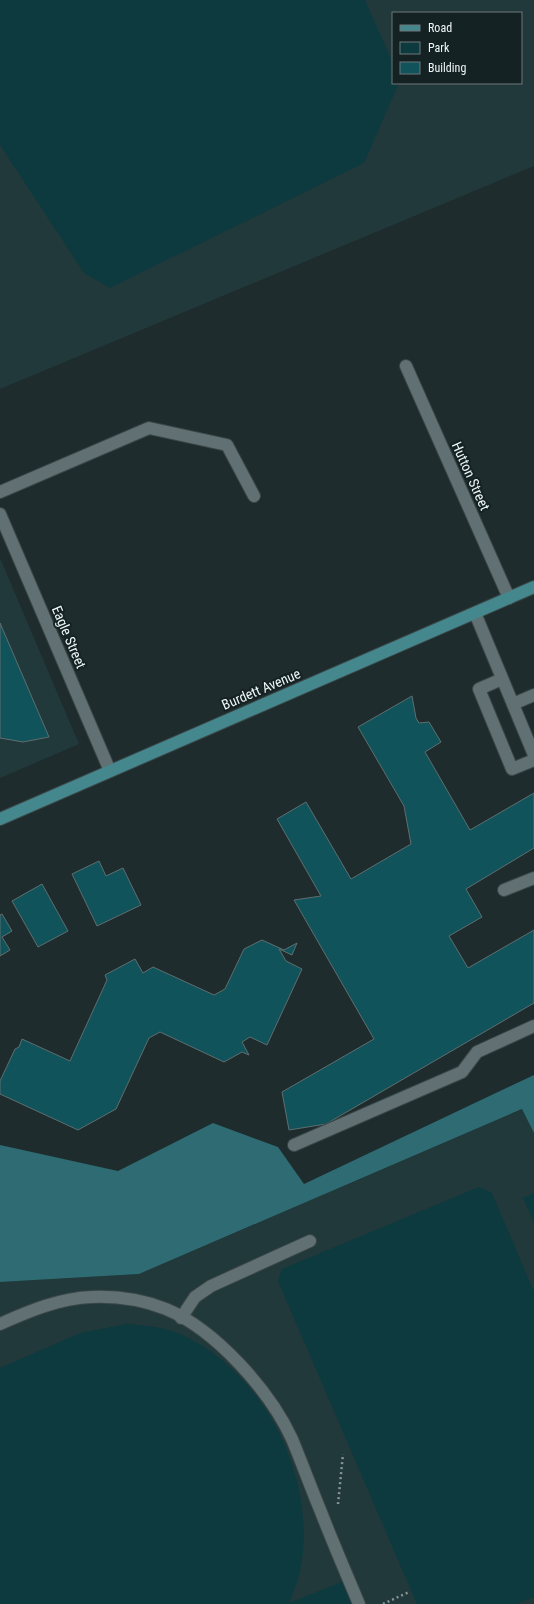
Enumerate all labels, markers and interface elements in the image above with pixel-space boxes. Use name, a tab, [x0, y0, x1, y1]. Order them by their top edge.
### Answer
legend	[392, 12, 522, 84]
text: Road	[428, 21, 452, 35]
text: Park	[428, 41, 450, 55]
text: Building	[428, 61, 466, 75]
street label: Hutton Street	[449, 439, 493, 513]
street label: Eagle Street	[49, 603, 89, 671]
street label: Burdett Avenue	[219, 665, 303, 713]

